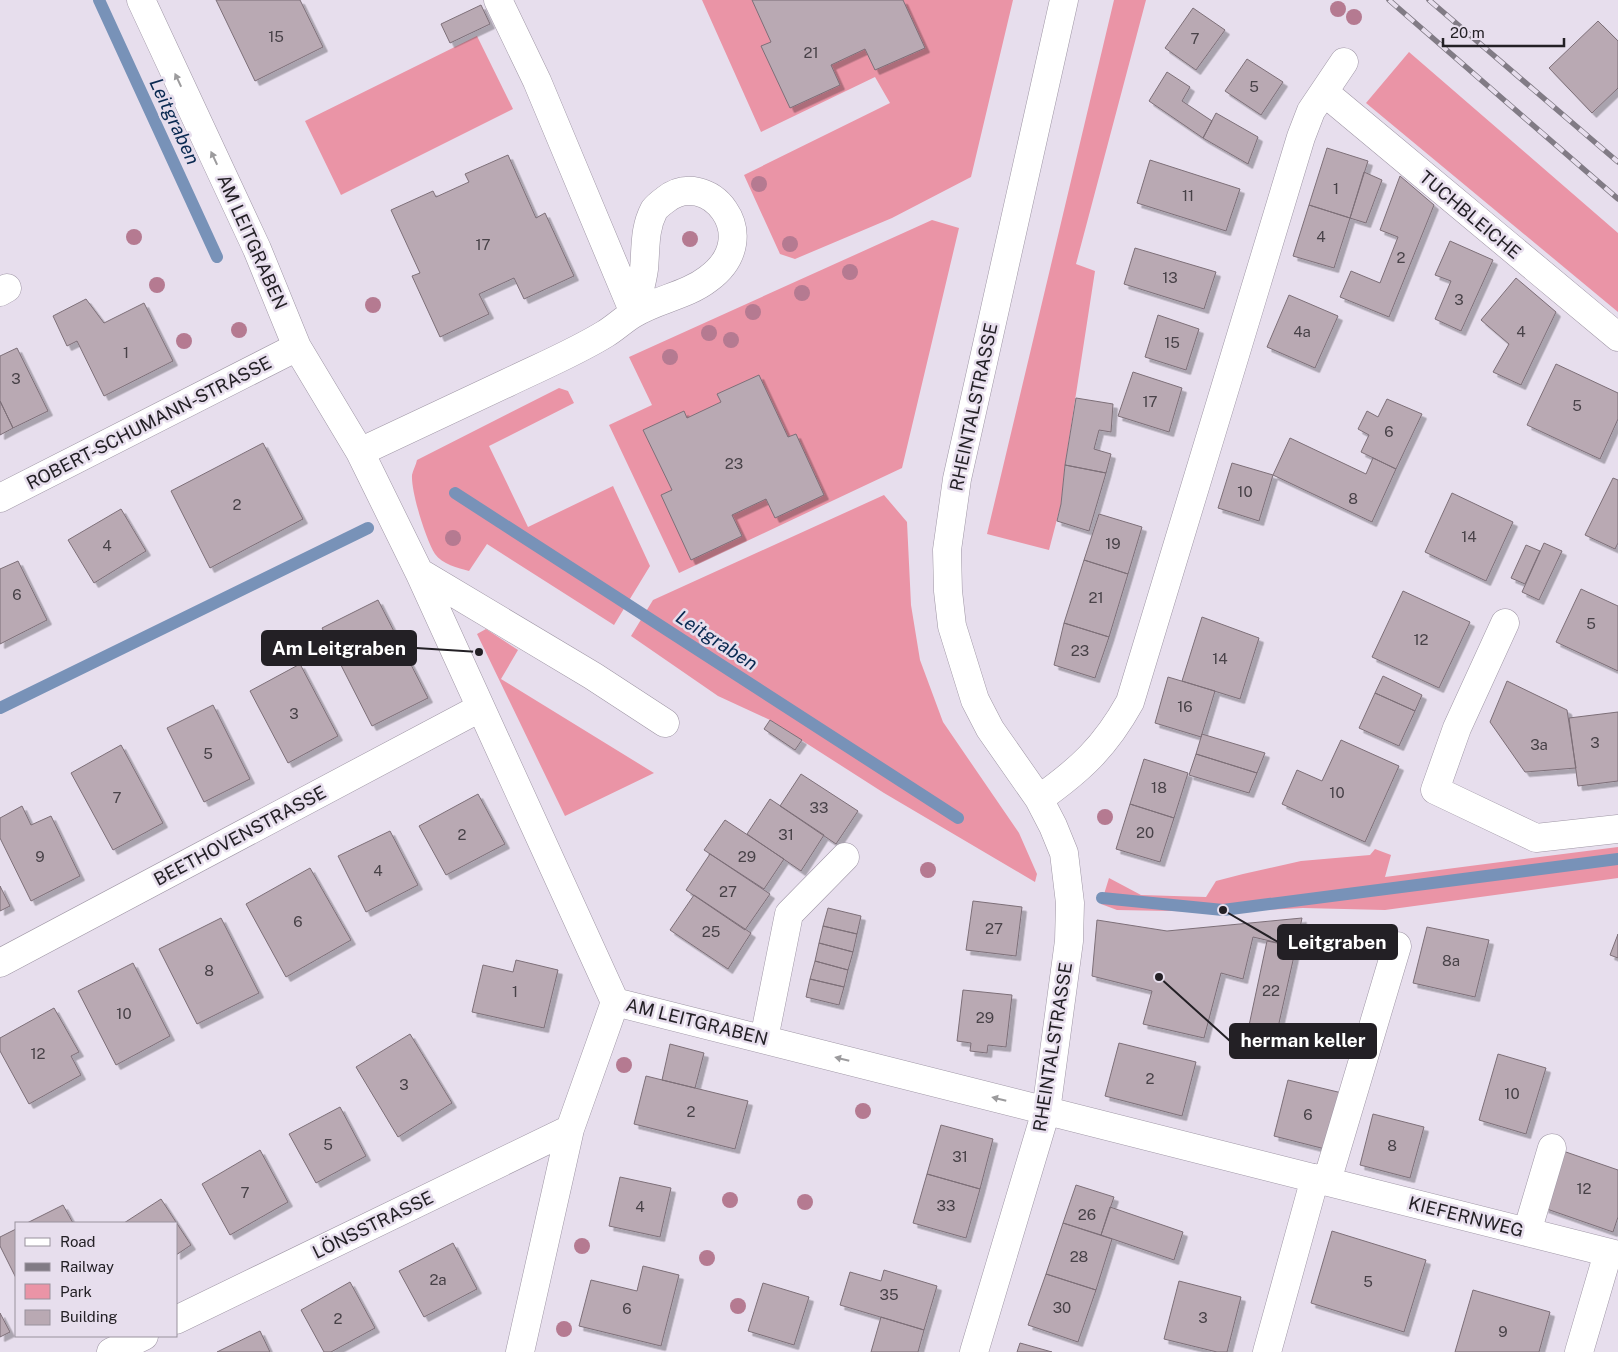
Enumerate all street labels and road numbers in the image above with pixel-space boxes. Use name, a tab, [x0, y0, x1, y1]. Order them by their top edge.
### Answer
street label: TUCHBLEICHE	[1415, 166, 1525, 263]
street label: AM LEITGRABEN	[213, 171, 292, 313]
street label: RHEINTALSTRASSE	[945, 321, 1002, 493]
street label: ROBERT-SCHUMANN-STRASSE	[23, 351, 275, 494]
street label: BEETHOVENSTRASSE	[150, 781, 329, 890]
street label: RHEINTALSTRASSE	[1029, 961, 1076, 1133]
street label: AM LEITGRABEN	[624, 994, 770, 1049]
street label: LÖNSSTRASSE	[309, 1185, 437, 1263]
street label: KIEFERNWEG	[1406, 1192, 1526, 1241]

